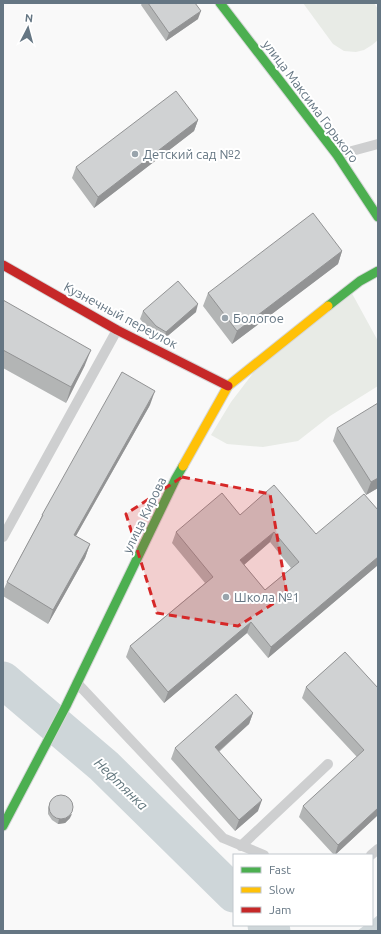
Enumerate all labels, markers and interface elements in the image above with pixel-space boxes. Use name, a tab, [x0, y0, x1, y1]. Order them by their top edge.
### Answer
north arrow	[8, 8, 48, 48]
text: N	[24, 12, 34, 24]
street label: улица Максима Горького	[260, 37, 362, 165]
place label: Детский сад №2	[143, 147, 241, 161]
marker: Детский сад №2	[130, 149, 140, 159]
street label: Кузнечный переулок	[62, 279, 181, 351]
place label: Бологое	[233, 311, 284, 325]
marker: Бологое	[220, 313, 230, 323]
street label: улица Кирова	[119, 475, 169, 555]
place label: Школа №1	[234, 590, 300, 604]
marker: Школа №1	[221, 592, 231, 602]
water label: Нефтянка	[91, 755, 151, 814]
legend	[233, 854, 373, 926]
text: Fast	[269, 863, 291, 876]
text: Slow	[269, 883, 295, 896]
text: Jam	[269, 903, 291, 916]

